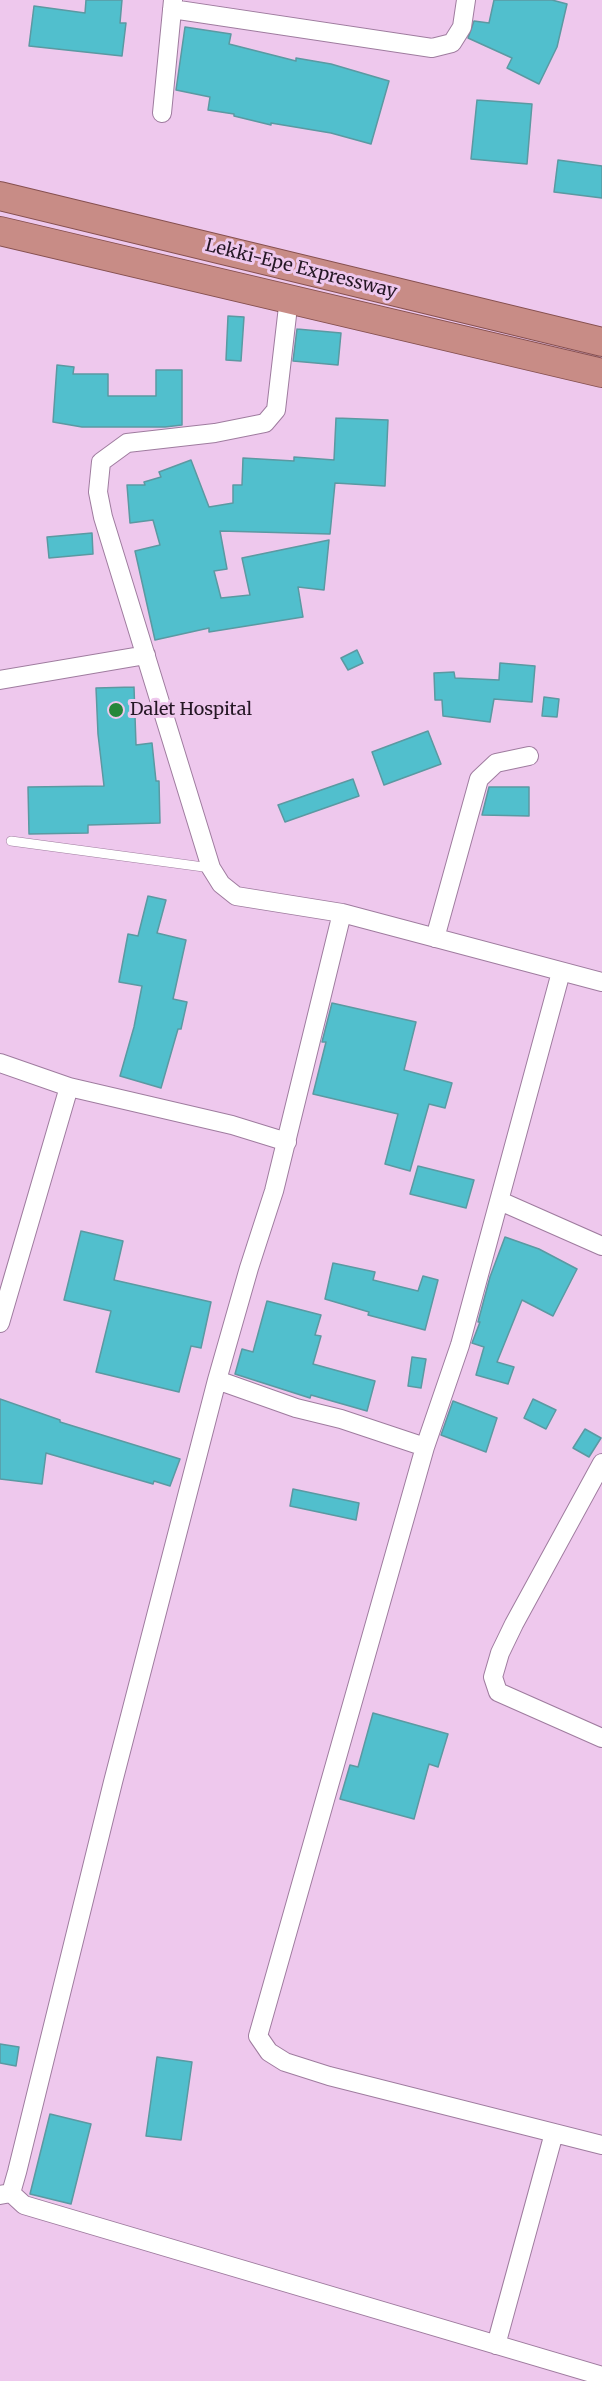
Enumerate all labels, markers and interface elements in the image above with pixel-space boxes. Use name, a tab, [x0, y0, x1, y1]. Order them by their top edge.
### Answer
street label: Lekki-Epe Expressway	[203, 235, 399, 303]
place label: Dalet Hospital	[130, 699, 252, 721]
marker: Dalet Hospital	[107, 701, 125, 719]

